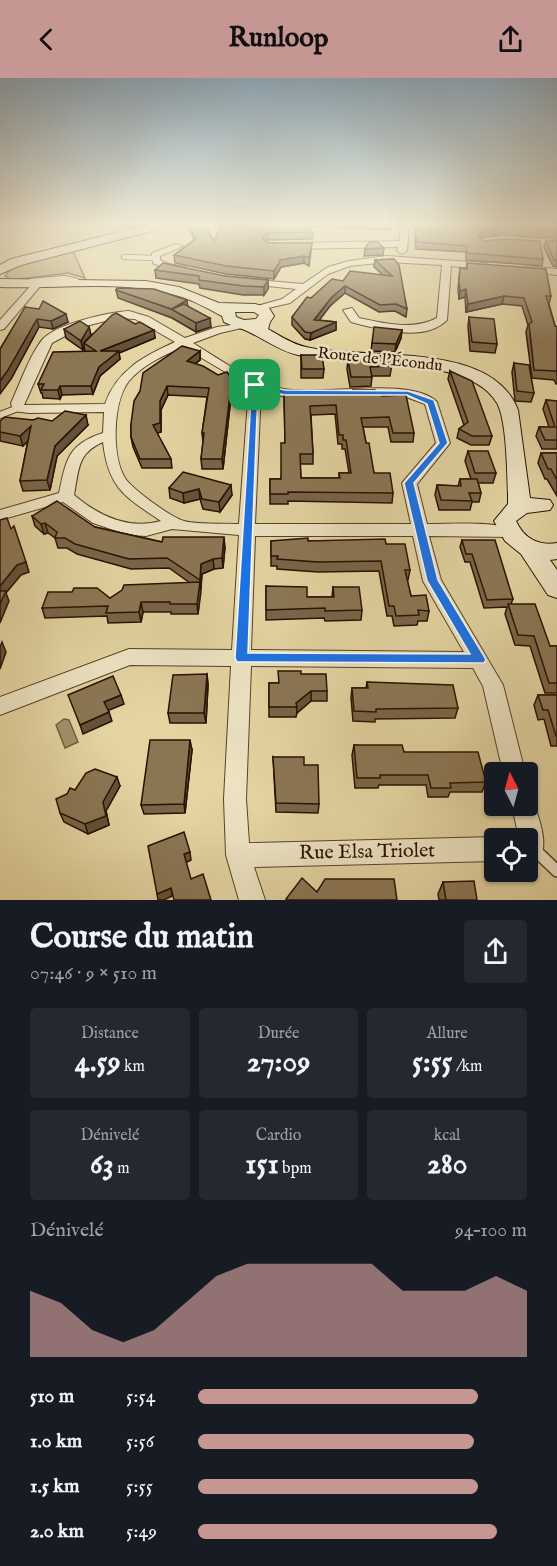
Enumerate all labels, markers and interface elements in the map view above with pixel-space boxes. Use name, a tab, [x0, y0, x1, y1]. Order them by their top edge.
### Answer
text: Runloop	[229, 22, 328, 56]
icon: back	[30, 23, 63, 56]
icon: share	[494, 23, 527, 56]
street label: Route de l'Écondu	[317, 342, 444, 376]
pin	[229, 359, 280, 410]
icon: arrive	[238, 368, 271, 401]
north arrow	[484, 762, 538, 816]
map controls	[484, 762, 538, 882]
button: locate	[484, 828, 538, 882]
street label: Rue Elsa Triolet	[299, 838, 435, 866]
text: Course du matin	[30, 917, 254, 959]
button: share	[464, 920, 527, 983]
text: 07:46 · 9 × 510 m	[30, 961, 157, 986]
text: Distance	[81, 1024, 139, 1044]
text: Durée	[258, 1024, 299, 1044]
text: Allure	[427, 1024, 468, 1044]
text: 4.59	[75, 1044, 121, 1082]
text: 27:09	[247, 1044, 310, 1082]
text: 5:55	[412, 1044, 452, 1082]
text: km	[121, 1057, 145, 1077]
text: /km	[452, 1057, 482, 1077]
text: Dénivelé	[80, 1126, 139, 1146]
text: Cardio	[256, 1126, 301, 1146]
text: kcal	[434, 1126, 461, 1146]
text: 63	[90, 1146, 114, 1184]
text: 151	[245, 1146, 279, 1184]
text: 280	[427, 1146, 467, 1184]
text: m	[114, 1159, 130, 1179]
text: bpm	[279, 1159, 312, 1179]
text: Dénivelé	[30, 1218, 104, 1243]
text: 94–100 m	[455, 1218, 527, 1243]
text: 510 m	[30, 1384, 74, 1409]
text: 5:54	[126, 1384, 155, 1409]
text: 1.0 km	[30, 1429, 82, 1454]
text: 5:56	[126, 1429, 154, 1454]
text: 1.5 km	[30, 1474, 80, 1499]
text: 5:55	[126, 1474, 153, 1499]
text: 2.0 km	[30, 1519, 84, 1544]
text: 5:49	[126, 1519, 157, 1544]

